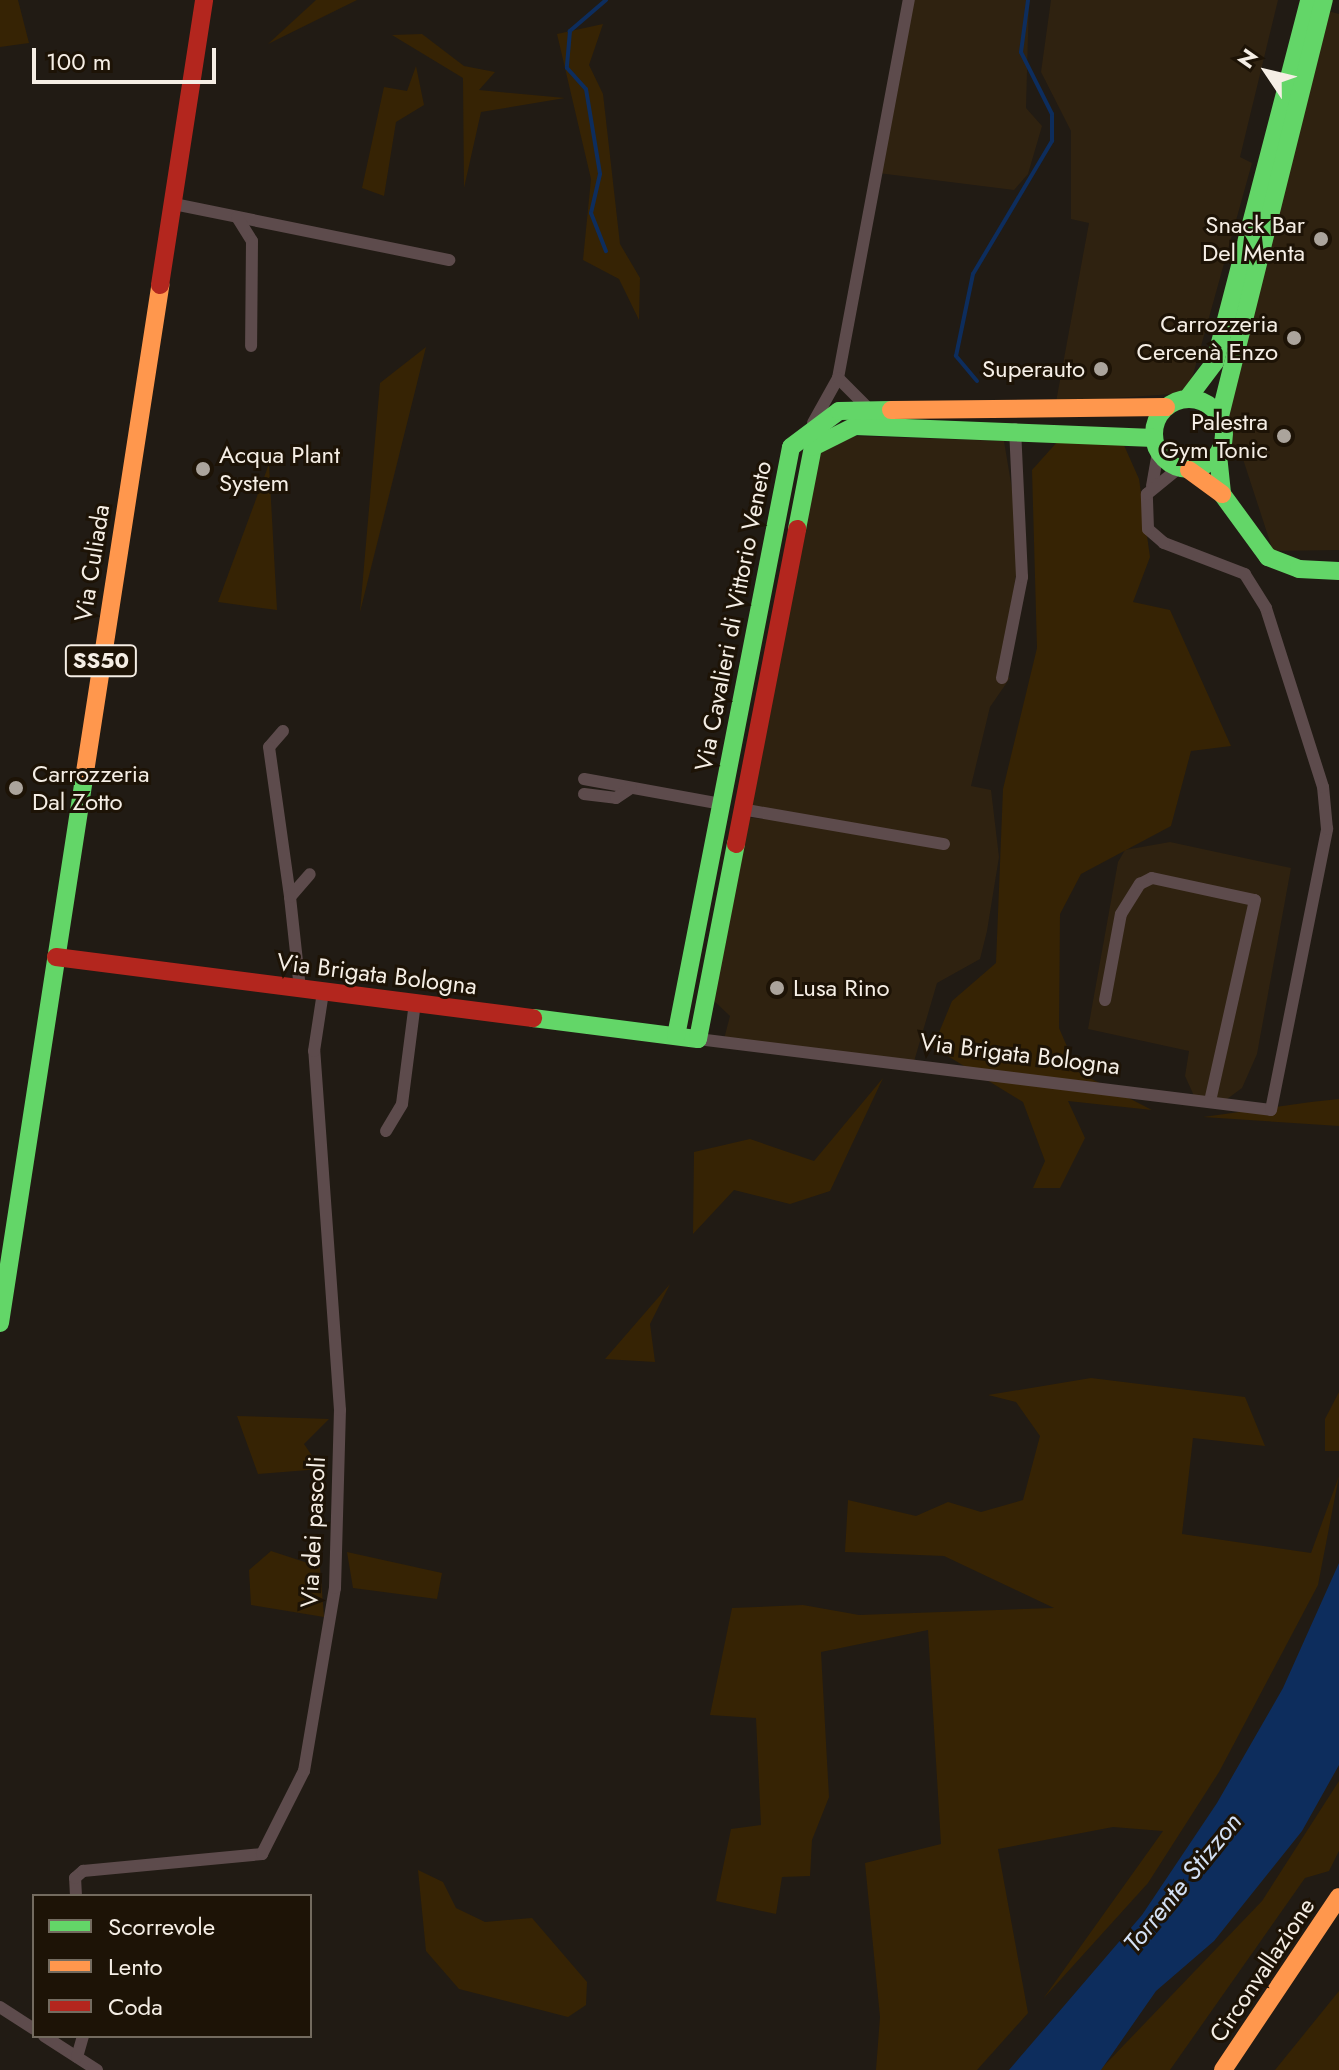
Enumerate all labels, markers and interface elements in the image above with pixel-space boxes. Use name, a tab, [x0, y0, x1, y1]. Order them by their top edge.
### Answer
scale bar	[36, 32, 220, 82]
north arrow	[1227, 32, 1307, 112]
text: N	[1229, 42, 1265, 75]
text: 100 m	[46, 44, 112, 79]
place label: Snack Bar Del Menta	[1202, 211, 1305, 267]
marker: Snack Bar Del Menta	[1312, 230, 1330, 248]
place label: Carrozzeria Cercenà Enzo	[1136, 310, 1278, 366]
marker: Carrozzeria Cercenà Enzo	[1285, 329, 1303, 347]
place label: Superauto	[982, 355, 1085, 383]
marker: Superauto	[1092, 360, 1110, 378]
place label: Palestra Gym Tonic	[1160, 408, 1268, 464]
marker: Palestra Gym Tonic	[1275, 427, 1293, 445]
place label: Acqua Plant System	[219, 441, 340, 497]
street label: Via Cavalieri di Vittorio Veneto	[689, 459, 777, 773]
marker: Acqua Plant System	[194, 460, 212, 478]
street label: Via Culiada	[69, 502, 115, 624]
road number: SS50	[63, 643, 139, 679]
place label: Carrozzeria Dal Zotto	[32, 760, 150, 816]
marker: Carrozzeria Dal Zotto	[7, 779, 25, 797]
street label: Via Brigata Bologna	[275, 947, 479, 1001]
place label: Lusa Rino	[793, 974, 890, 1002]
marker: Lusa Rino	[768, 979, 786, 997]
street label: Via Brigata Bologna	[918, 1027, 1122, 1081]
street label: Via dei pascoli	[295, 1456, 331, 1608]
water label: Torrente Stizzon	[1117, 1807, 1249, 1959]
street label: Circonvallazione	[1203, 1892, 1321, 2048]
legend	[32, 1894, 312, 2038]
text: Scorrevole	[108, 1909, 215, 1944]
text: Lento	[108, 1949, 163, 1984]
text: Coda	[108, 1989, 163, 2024]

